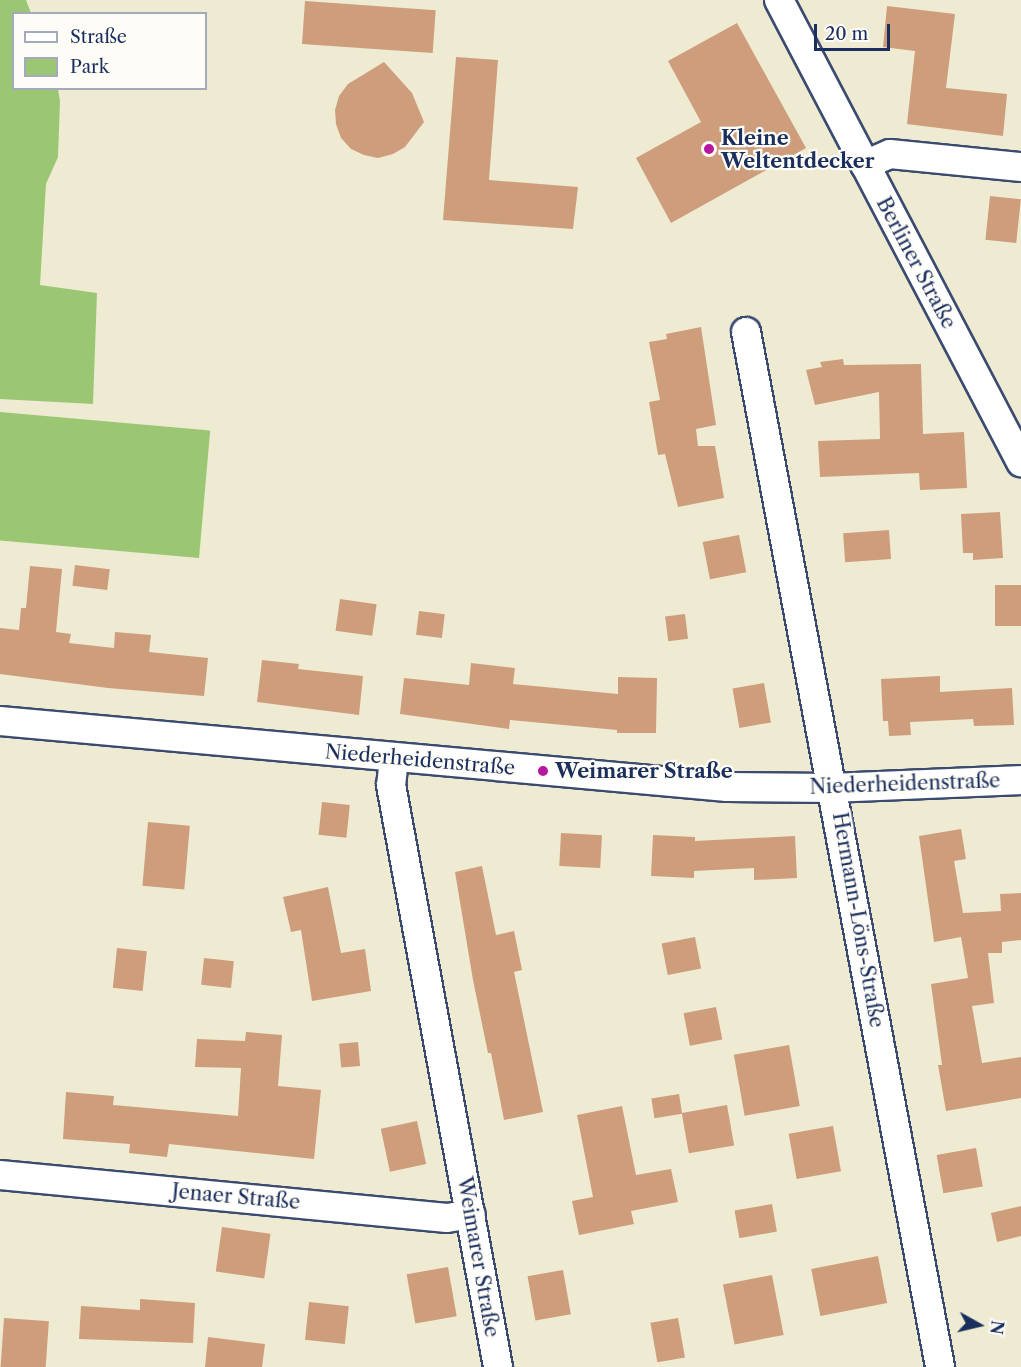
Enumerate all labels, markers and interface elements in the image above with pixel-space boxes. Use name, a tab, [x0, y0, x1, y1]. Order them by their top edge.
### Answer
legend	[12, 12, 207, 90]
scale bar	[817, 12, 894, 50]
text: 20 m	[825, 23, 868, 45]
text: Straße	[70, 26, 127, 48]
text: Park	[70, 56, 109, 78]
place label: Kleine Weltentdecker	[721, 126, 874, 173]
marker: Kleine Weltentdecker	[702, 142, 716, 156]
street label: Berliner Straße	[871, 193, 961, 333]
street label: Niederheidenstraße	[324, 740, 516, 780]
place label: Weimarer Straße	[555, 759, 733, 783]
marker: Weimarer Straße	[536, 764, 550, 778]
street label: Niederheidenstraße	[809, 769, 1001, 799]
street label: Hermann-Löns-Straße	[827, 810, 889, 1030]
street label: Weimarer Straße	[452, 1175, 504, 1339]
street label: Jenaer Straße	[171, 1179, 301, 1215]
north arrow	[949, 1295, 1009, 1355]
text: N	[986, 1319, 1008, 1336]

